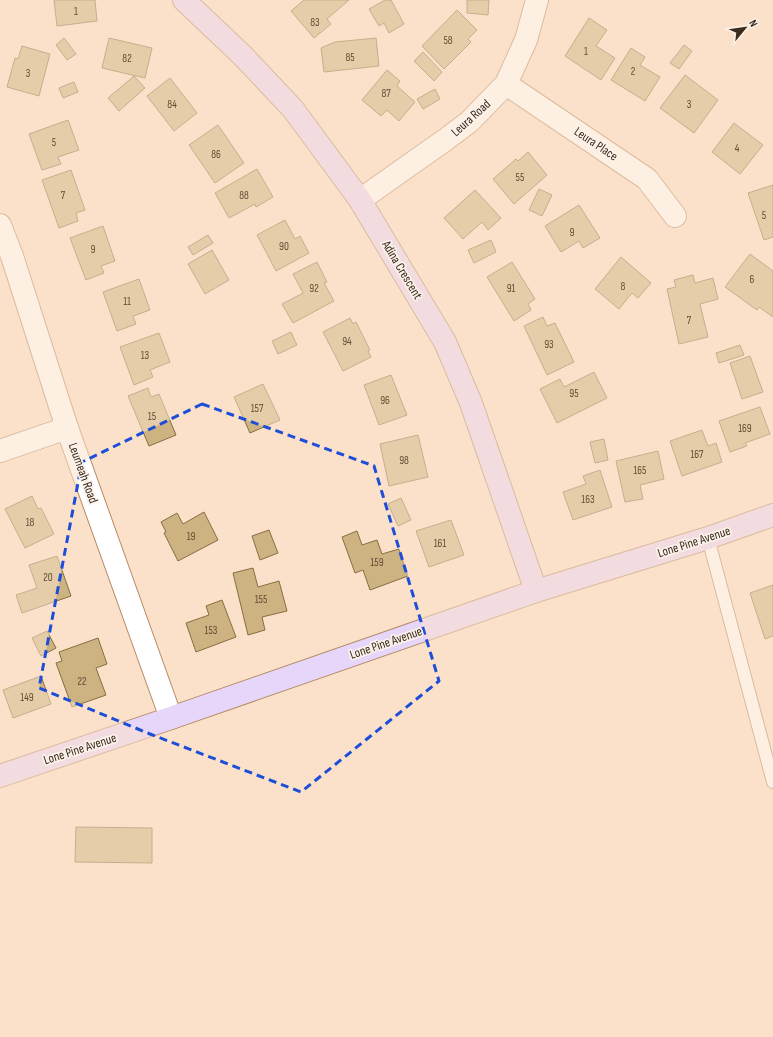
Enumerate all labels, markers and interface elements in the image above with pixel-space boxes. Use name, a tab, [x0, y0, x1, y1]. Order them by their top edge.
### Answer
house number: 1	[74, 5, 78, 18]
north arrow	[725, 8, 765, 48]
house number: 83	[310, 16, 320, 29]
text: N	[746, 18, 760, 29]
house number: 58	[443, 34, 453, 47]
house number: 1	[584, 45, 588, 58]
house number: 85	[345, 51, 355, 64]
house number: 82	[122, 52, 132, 65]
house number: 2	[631, 65, 636, 78]
house number: 3	[26, 67, 31, 80]
house number: 87	[381, 87, 391, 100]
street label: Leura Road	[448, 96, 494, 140]
house number: 84	[167, 98, 177, 111]
house number: 3	[687, 98, 692, 111]
street label: Leura Place	[571, 124, 621, 164]
house number: 5	[52, 136, 56, 149]
house number: 4	[735, 142, 740, 155]
house number: 86	[211, 148, 221, 161]
house number: 55	[516, 171, 524, 184]
house number: 7	[61, 189, 66, 202]
house number: 88	[239, 189, 249, 202]
house number: 5	[762, 209, 766, 222]
house number: 9	[570, 226, 575, 239]
street label: Adina Crescent	[378, 237, 426, 302]
house number: 90	[279, 240, 289, 253]
house number: 9	[91, 243, 96, 256]
house number: 6	[750, 273, 755, 286]
house number: 8	[621, 280, 626, 293]
house number: 92	[309, 282, 319, 295]
house number: 91	[507, 282, 516, 295]
house number: 11	[123, 295, 131, 308]
house number: 7	[687, 314, 692, 327]
house number: 94	[342, 335, 352, 348]
house number: 93	[544, 338, 554, 351]
house number: 13	[141, 349, 150, 362]
house number: 95	[569, 387, 579, 400]
house number: 96	[380, 394, 390, 407]
house number: 157	[251, 402, 264, 415]
house number: 15	[148, 410, 156, 423]
house number: 169	[738, 422, 752, 435]
street label: Leumeah Road	[65, 441, 101, 505]
house number: 167	[690, 448, 704, 461]
house number: 98	[399, 454, 409, 467]
house number: 165	[633, 464, 647, 477]
house number: 163	[581, 493, 595, 506]
house number: 18	[26, 516, 35, 529]
street label: Lone Pine Avenue	[656, 523, 732, 561]
house number: 19	[187, 530, 195, 543]
house number: 161	[434, 537, 446, 550]
house number: 159	[370, 556, 384, 569]
house number: 20	[43, 571, 53, 584]
house number: 155	[255, 593, 267, 606]
street label: Lone Pine Avenue	[348, 623, 424, 663]
house number: 153	[205, 624, 218, 637]
house number: 22	[77, 675, 87, 688]
house number: 149	[20, 691, 34, 704]
street label: Lone Pine Avenue	[42, 730, 118, 768]

